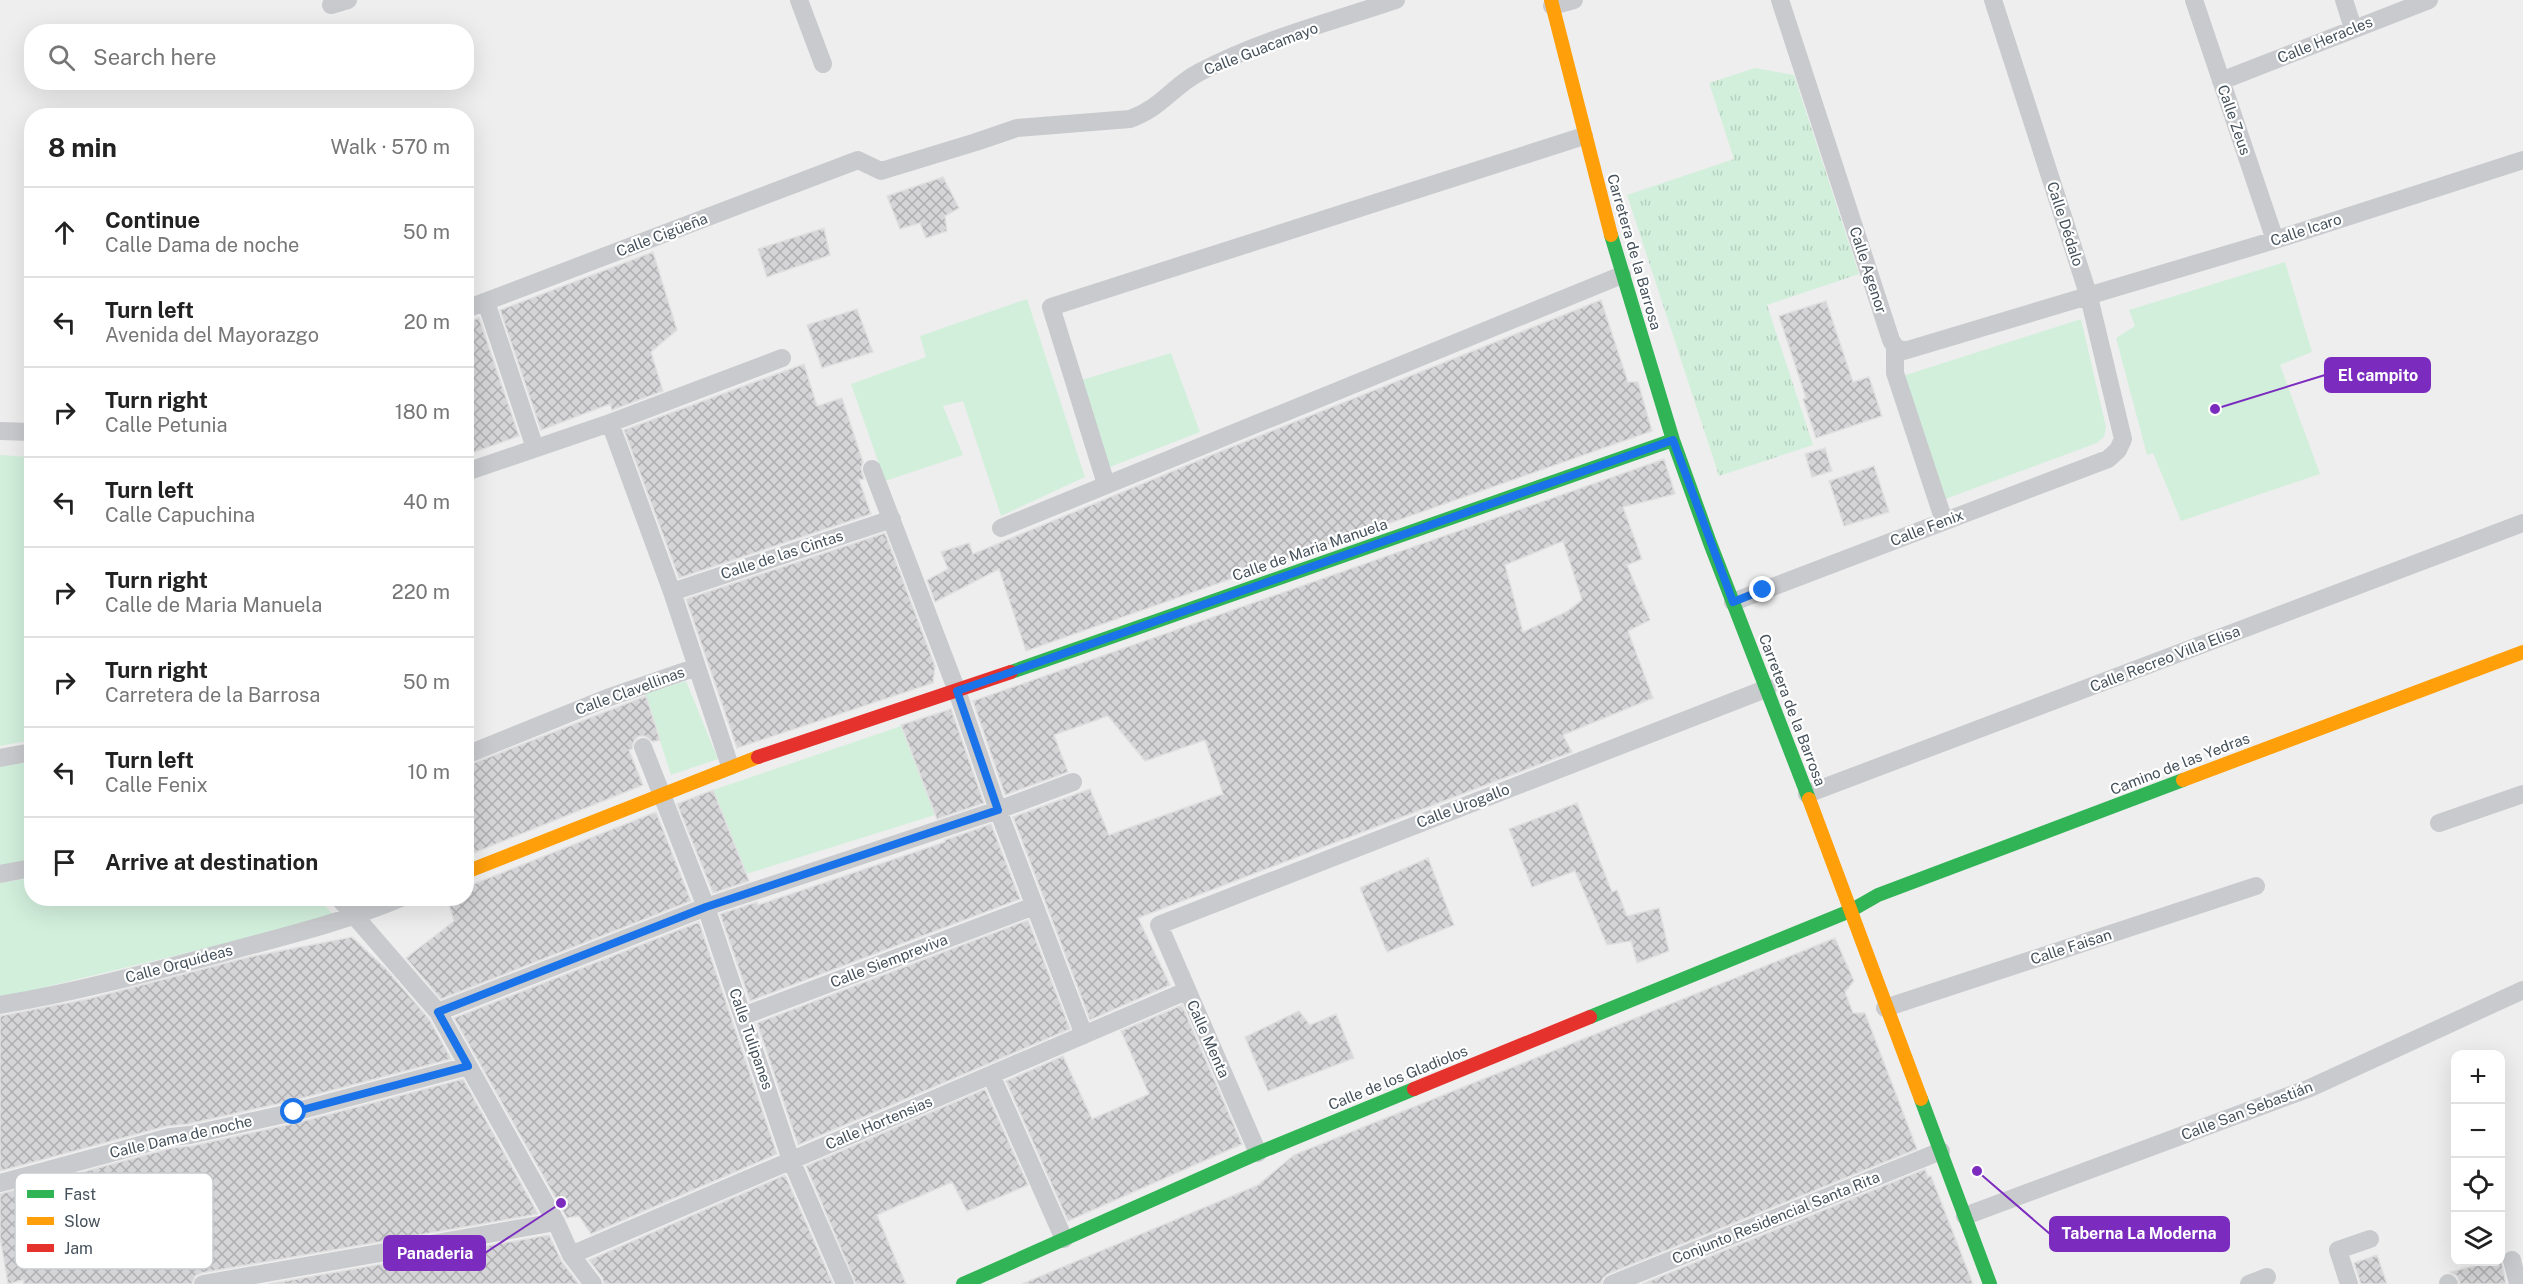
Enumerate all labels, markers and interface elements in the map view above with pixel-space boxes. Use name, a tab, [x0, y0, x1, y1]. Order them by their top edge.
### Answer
street label: Calle Heracles	[2275, 13, 2375, 66]
street label: Calle Guacamayo	[1201, 19, 1320, 78]
search box	[24, 24, 474, 90]
icon: search	[45, 41, 78, 74]
text: Search here	[93, 44, 217, 70]
street label: Calle Zeus	[2215, 82, 2254, 157]
text: 8 min	[48, 132, 117, 163]
text: Walk · 570 m	[331, 135, 450, 159]
street label: Carretera de la Barrosa	[1604, 172, 1665, 332]
street label: Calle Dédalo	[2044, 179, 2087, 268]
text: Continue	[105, 207, 200, 233]
street label: Calle Cigüeña	[614, 209, 710, 260]
street label: Calle Icaro	[2268, 210, 2344, 249]
icon: ahead	[48, 216, 81, 249]
text: 50 m	[403, 220, 450, 244]
street label: Calle Agenor	[1846, 224, 1891, 315]
text: Calle Dama de noche	[105, 233, 299, 257]
text: Turn left	[105, 297, 194, 323]
icon: left	[48, 306, 81, 339]
text: 20 m	[404, 310, 450, 334]
text: Avenida del Mayorazgo	[105, 323, 319, 347]
callout: El campito	[2325, 358, 2430, 392]
text: El campito	[2338, 366, 2418, 385]
text: Turn right	[105, 387, 208, 413]
icon: right	[48, 396, 81, 429]
text: 180 m	[395, 400, 450, 424]
text: Calle Petunia	[105, 413, 227, 437]
text: Turn left	[105, 477, 194, 503]
icon: left	[48, 486, 81, 519]
text: 40 m	[403, 490, 450, 514]
text: Calle Capuchina	[105, 503, 255, 527]
street label: Calle Fenix	[1888, 506, 1966, 549]
street label: Calle de Maria Manuela	[1230, 515, 1390, 584]
street label: Calle de las Cintas	[718, 527, 845, 582]
text: Turn right	[105, 567, 208, 593]
icon: right	[48, 576, 81, 609]
route end	[1749, 576, 1775, 602]
text: 220 m	[392, 580, 450, 604]
text: Calle de Maria Manuela	[105, 593, 322, 617]
street label: Calle Recreo Villa Elisa	[2087, 622, 2242, 695]
street label: Carretera de la Barrosa	[1756, 631, 1829, 788]
text: Turn right	[105, 657, 208, 683]
street label: Calle Clavellinas	[573, 663, 687, 718]
icon: right	[48, 666, 81, 699]
text: 50 m	[403, 670, 450, 694]
text: Carretera de la Barrosa	[105, 683, 320, 707]
street label: Camino de las Yedras	[2108, 729, 2252, 798]
text: Turn left	[105, 747, 194, 773]
icon: left	[48, 756, 81, 789]
text: 10 m	[407, 760, 450, 784]
text: Calle Fenix	[105, 773, 208, 797]
street label: Calle Urogallo	[1414, 780, 1512, 831]
icon: arrive	[48, 846, 81, 879]
text: Arrive at destination	[105, 849, 318, 875]
street label: Calle Faisan	[2028, 925, 2114, 968]
street label: Calle Siempreviva	[828, 930, 950, 991]
street label: Calle Orquídeas	[123, 941, 234, 986]
street label: Calle Tulipanes	[726, 986, 777, 1092]
street label: Calle Menta	[1184, 997, 1233, 1080]
street label: Calle de los Gladiolos	[1326, 1042, 1470, 1113]
map controls	[2451, 1050, 2505, 1266]
button: +	[2451, 1050, 2505, 1104]
street label: Calle San Sebastián	[2179, 1078, 2315, 1143]
street label: Calle Hortensias	[823, 1092, 935, 1153]
route start	[280, 1098, 306, 1124]
button: −	[2451, 1104, 2505, 1158]
street label: Calle Dama de noche	[108, 1112, 254, 1161]
button: locate	[2451, 1158, 2505, 1212]
street label: Conjunto Residencial Santa Rita	[1670, 1168, 1882, 1267]
legend	[15, 1173, 213, 1269]
text: Fast	[64, 1185, 96, 1204]
text: Slow	[64, 1212, 101, 1231]
button: layers	[2451, 1212, 2505, 1266]
callout: Taberna La Moderna	[2050, 1217, 2229, 1251]
text: Taberna La Moderna	[2061, 1224, 2217, 1243]
callout: Panaderia	[384, 1236, 485, 1270]
text: Jam	[64, 1239, 93, 1258]
text: Panaderia	[397, 1244, 473, 1263]

